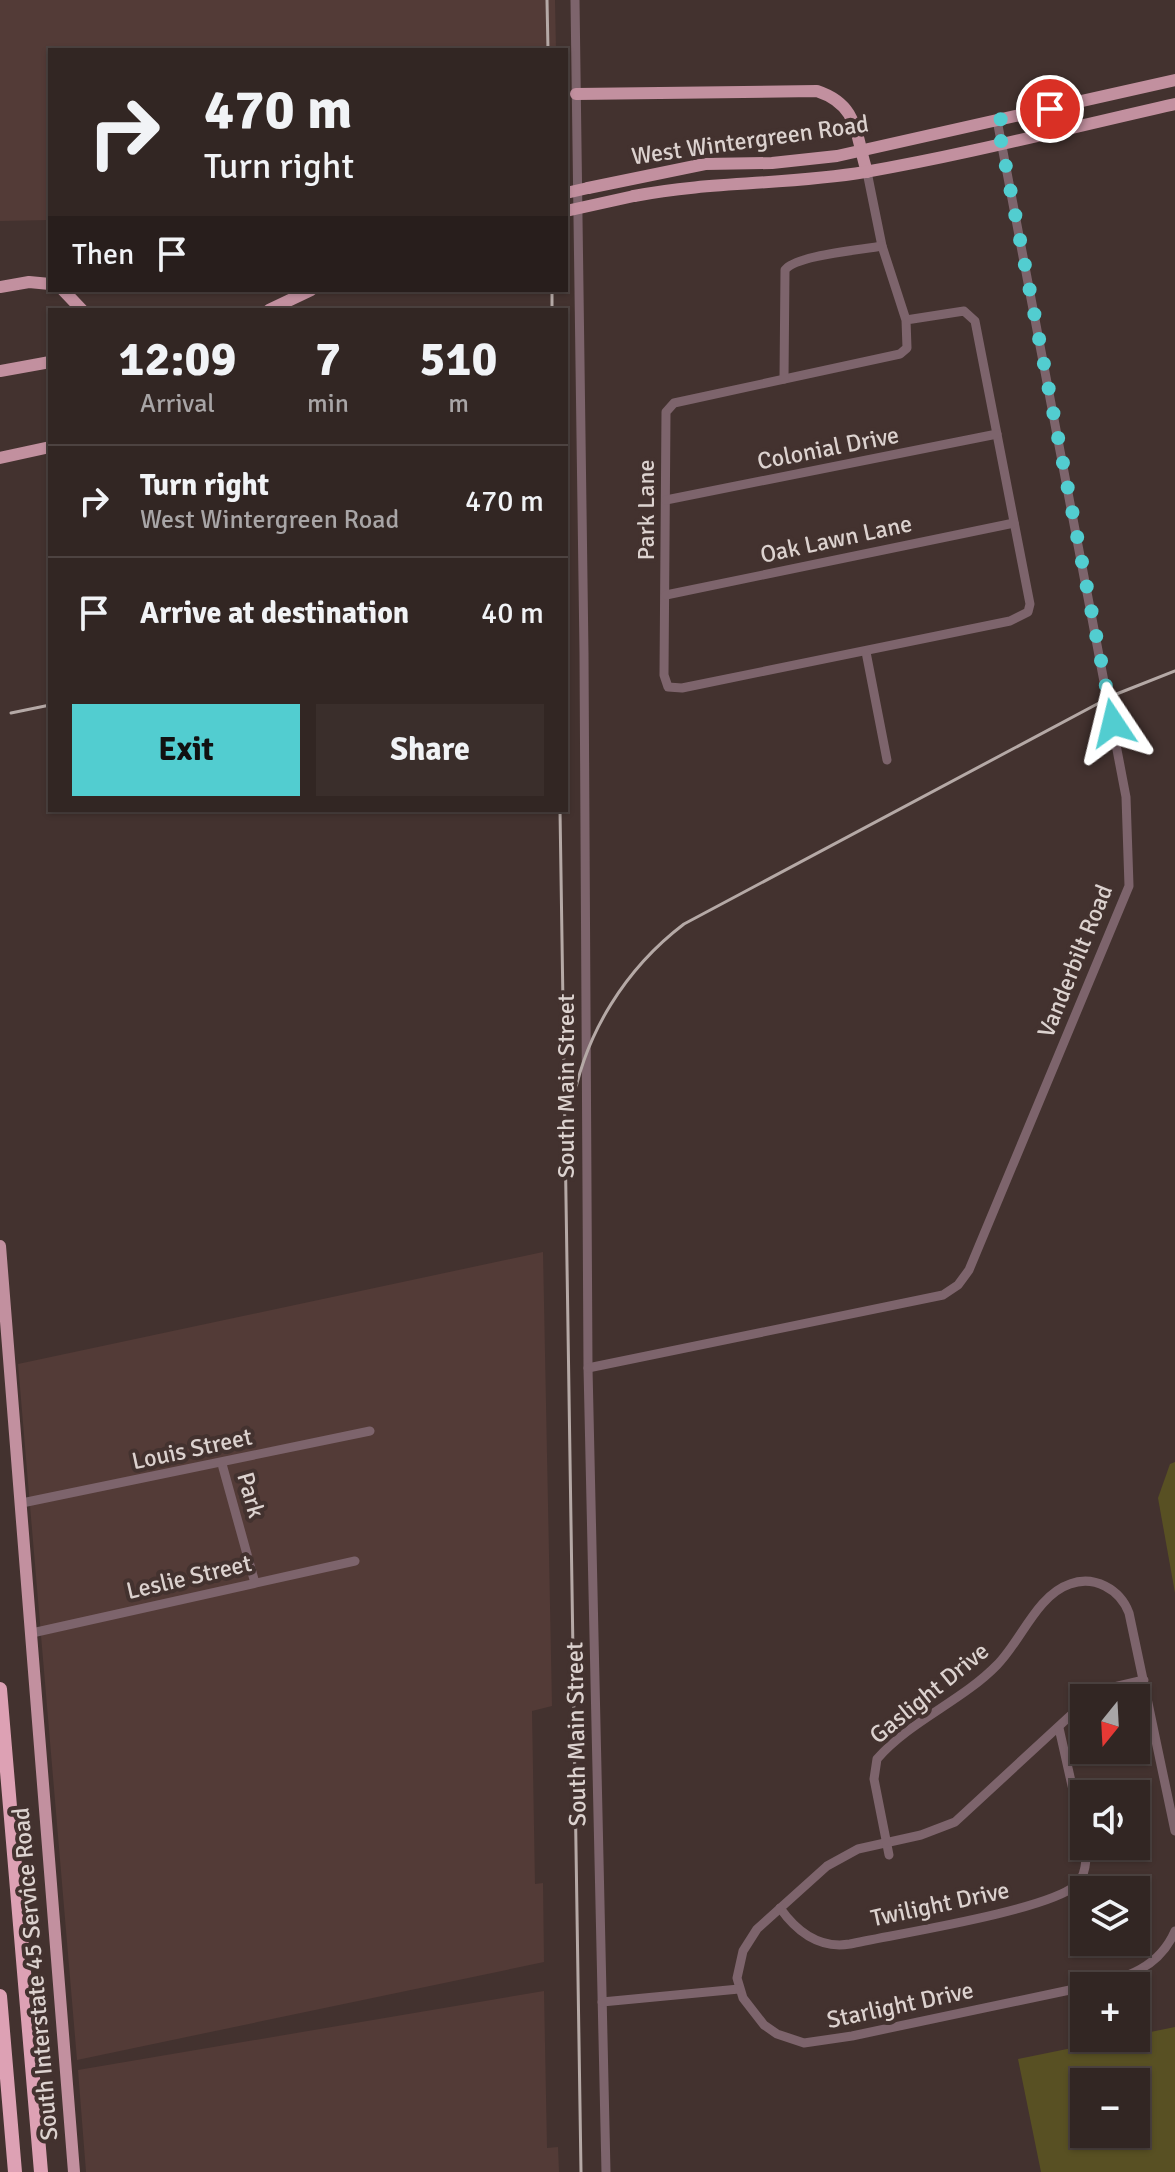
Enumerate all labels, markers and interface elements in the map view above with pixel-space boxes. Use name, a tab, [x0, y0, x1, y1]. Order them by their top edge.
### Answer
text: 470 m	[204, 75, 352, 144]
pin	[1016, 75, 1084, 143]
icon: right	[72, 80, 176, 184]
icon: arrive	[1028, 87, 1072, 131]
street label: West Wintergreen Road	[629, 108, 871, 172]
text: Turn right	[204, 144, 354, 189]
icon: arrive	[150, 232, 194, 276]
text: Then	[72, 236, 134, 273]
text: 12:09	[119, 330, 236, 389]
text: 7	[315, 330, 341, 389]
text: 510	[420, 330, 497, 389]
text: Arrival	[140, 388, 215, 420]
text: min	[307, 388, 349, 420]
text: m	[448, 388, 469, 420]
street label: Colonial Drive	[755, 420, 901, 476]
street label: Park Lane	[631, 460, 661, 560]
text: Turn right	[140, 467, 269, 504]
icon: right	[72, 479, 116, 523]
text: 470 m	[465, 483, 544, 520]
text: West Wintergreen Road	[140, 504, 399, 536]
street label: Oak Lawn Lane	[757, 508, 915, 570]
icon: arrive	[72, 591, 116, 635]
text: Arrive at destination	[140, 595, 409, 632]
text: 40 m	[481, 595, 544, 632]
position arrow	[1071, 681, 1155, 765]
button: Exit	[72, 704, 300, 796]
button: Share	[316, 704, 544, 796]
street label: Vanderbilt Road	[1031, 880, 1119, 1042]
street label: South Main Street	[551, 994, 581, 1178]
street label: Louis Street	[129, 1422, 255, 1476]
street label: Park	[230, 1469, 272, 1521]
street label: Leslie Street	[123, 1548, 255, 1606]
street label: Gaslight Drive	[863, 1636, 995, 1750]
street label: South Main Street	[559, 1641, 593, 1827]
north arrow	[1070, 1684, 1150, 1764]
map controls	[1070, 1684, 1150, 2148]
button: sound	[1070, 1780, 1150, 1860]
street label: South Interstate 45 Service Road	[5, 1806, 65, 2142]
street label: Twilight Drive	[868, 1875, 1012, 1933]
button: layers	[1070, 1876, 1150, 1956]
button: +	[1070, 1972, 1150, 2052]
street label: Starlight Drive	[824, 1975, 976, 2035]
button: −	[1070, 2068, 1150, 2148]

